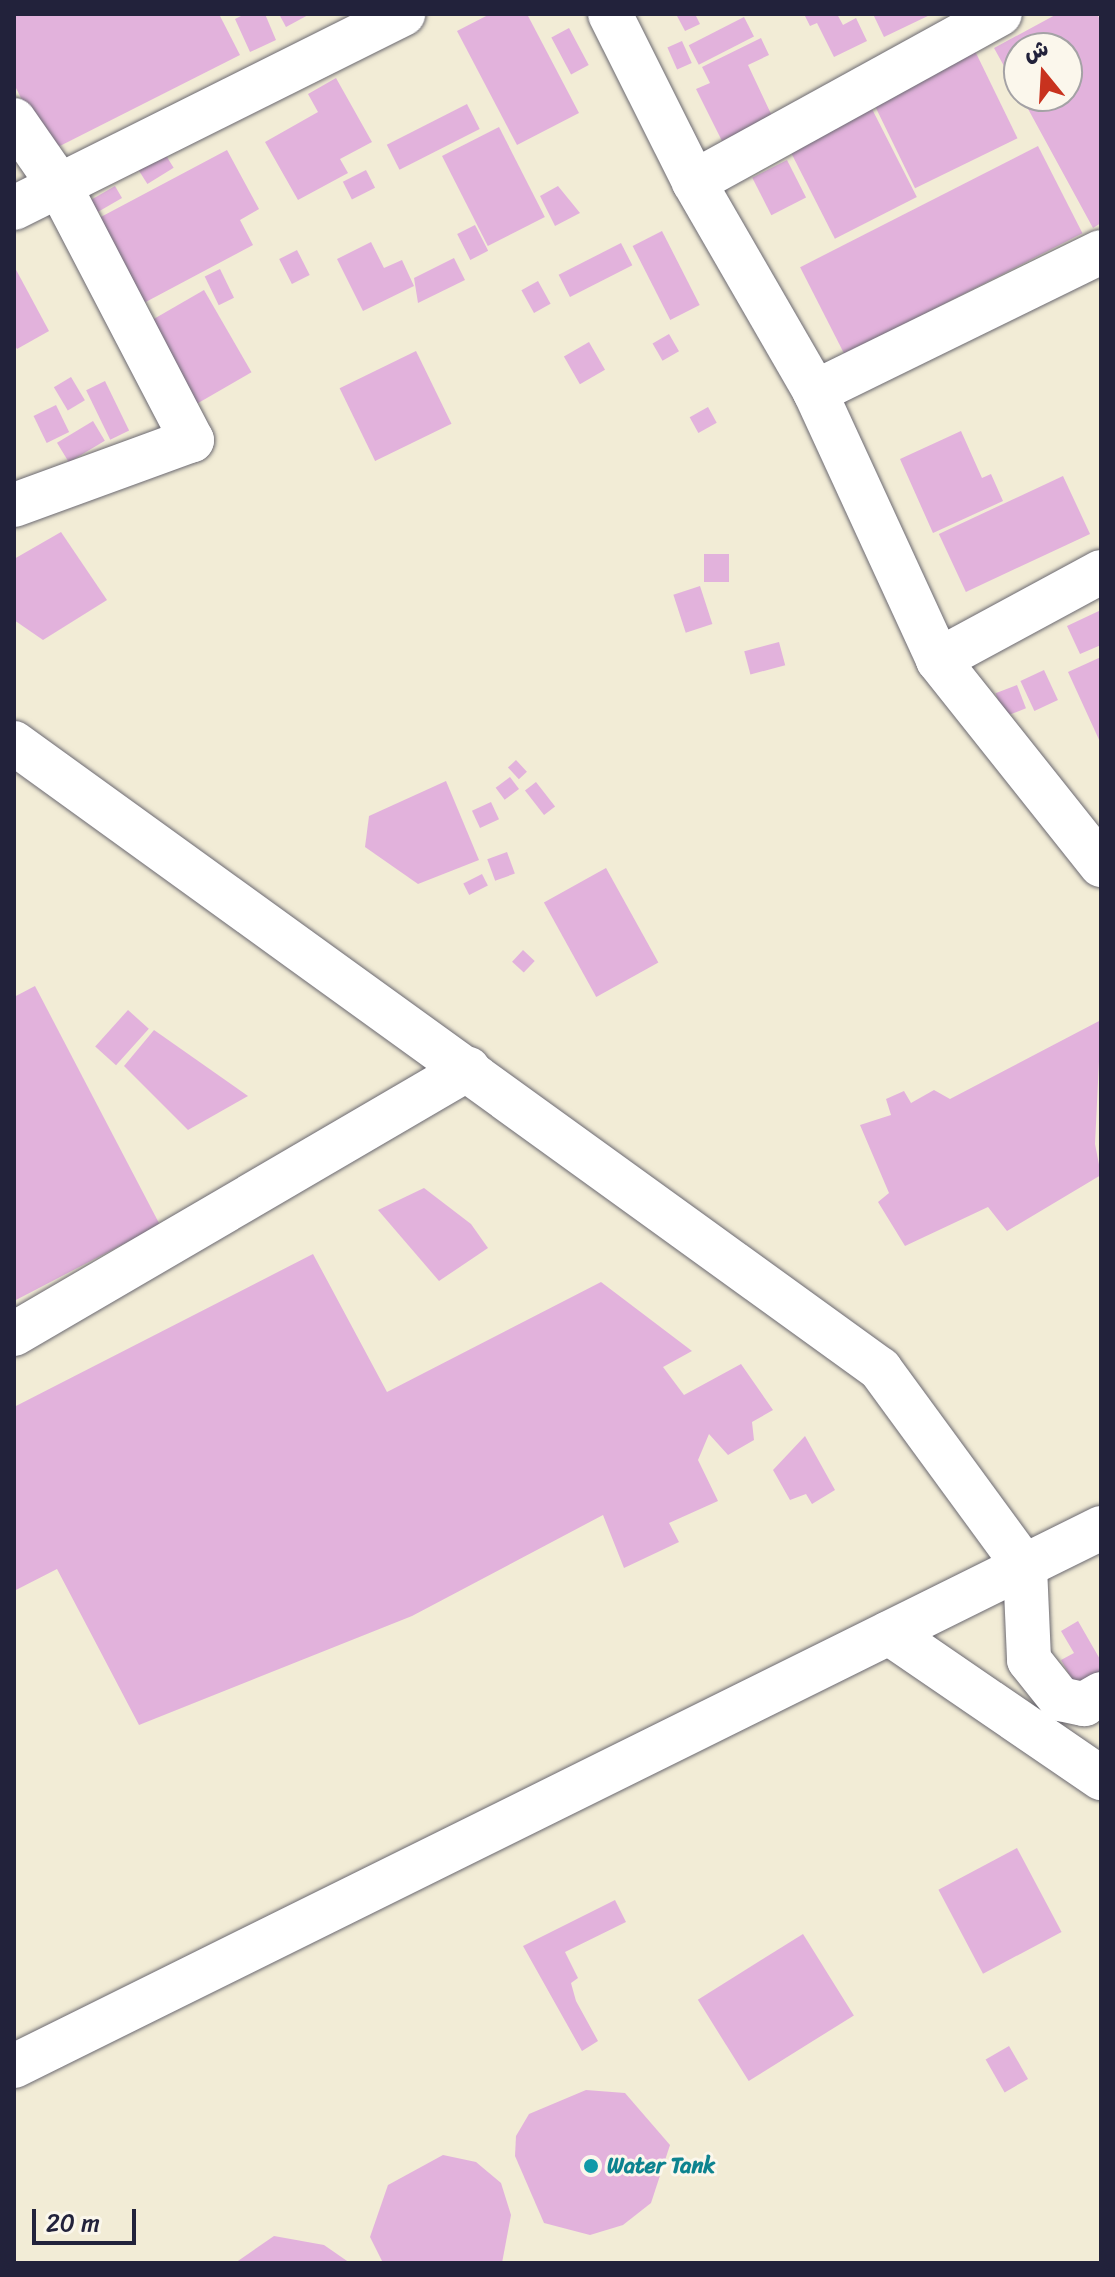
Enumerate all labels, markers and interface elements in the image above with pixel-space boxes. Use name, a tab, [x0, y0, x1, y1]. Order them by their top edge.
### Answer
text: ش	[1019, 28, 1054, 73]
north arrow	[1003, 32, 1083, 112]
place label: Water Tank	[607, 2153, 716, 2179]
marker: Water Tank	[582, 2157, 600, 2175]
scale bar	[36, 2193, 140, 2243]
text: 20 m	[46, 2202, 100, 2244]

